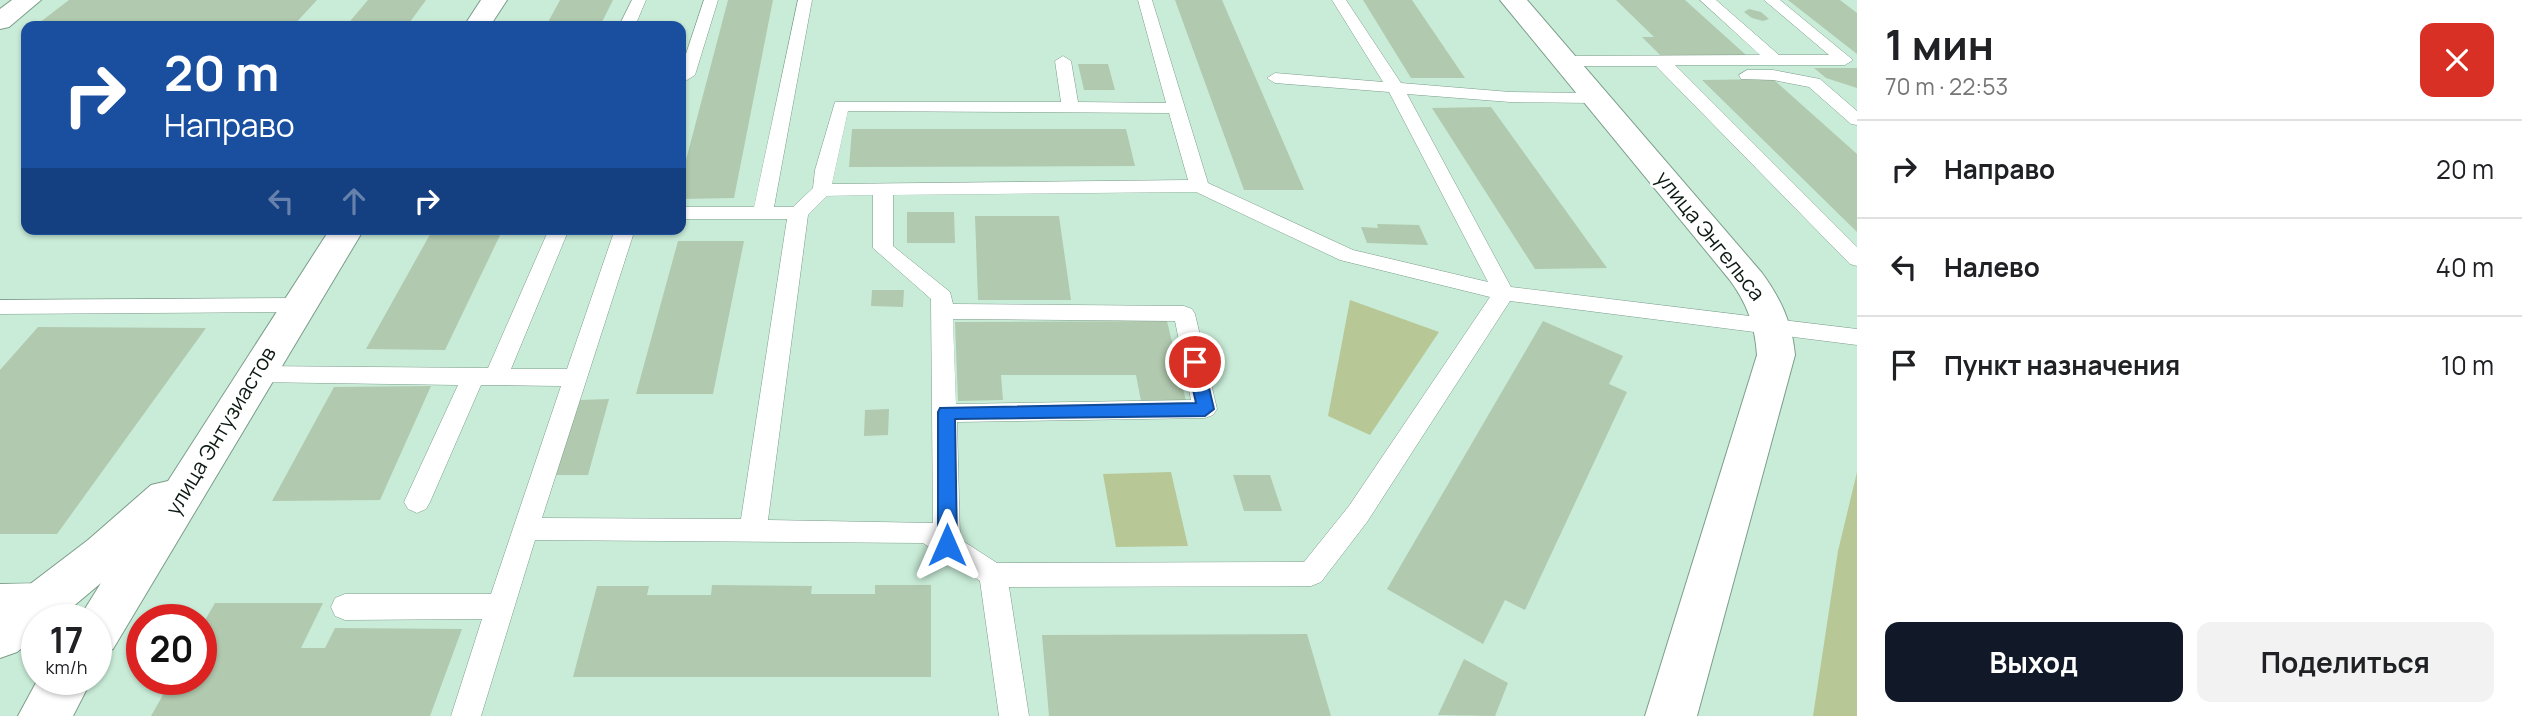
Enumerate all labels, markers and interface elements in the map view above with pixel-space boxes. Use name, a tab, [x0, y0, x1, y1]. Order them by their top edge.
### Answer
text: 1 мин	[1885, 15, 1994, 73]
button: close	[2420, 23, 2494, 97]
text: 20 m	[164, 39, 279, 106]
icon: right	[49, 49, 140, 140]
text: 70 m · 22:53	[1885, 70, 2008, 102]
text: Направо	[164, 103, 295, 147]
icon: right	[1885, 150, 1923, 188]
text: Направо	[1944, 151, 2055, 187]
text: 20 m	[2436, 151, 2494, 187]
street label: улица Энгельса	[1650, 165, 1772, 306]
icon: left	[262, 182, 300, 220]
icon: ahead	[335, 182, 373, 220]
icon: right	[408, 182, 446, 220]
icon: left	[1885, 248, 1923, 286]
text: Налево	[1944, 249, 2040, 285]
text: 40 m	[2436, 249, 2494, 285]
pin	[1165, 332, 1225, 392]
street label: улица Энтузиастов	[159, 341, 282, 520]
icon: arrive	[1176, 343, 1214, 381]
icon: arrive	[1885, 346, 1923, 384]
text: Пункт назначения	[1944, 347, 2180, 383]
text: 10 m	[2441, 347, 2494, 383]
position arrow	[910, 508, 984, 582]
speed limit sign: 20	[126, 604, 217, 695]
text: 17	[49, 616, 84, 664]
button: Выход	[1885, 622, 2183, 702]
button: Поделиться	[2197, 622, 2494, 702]
text: km/h	[46, 655, 87, 679]

